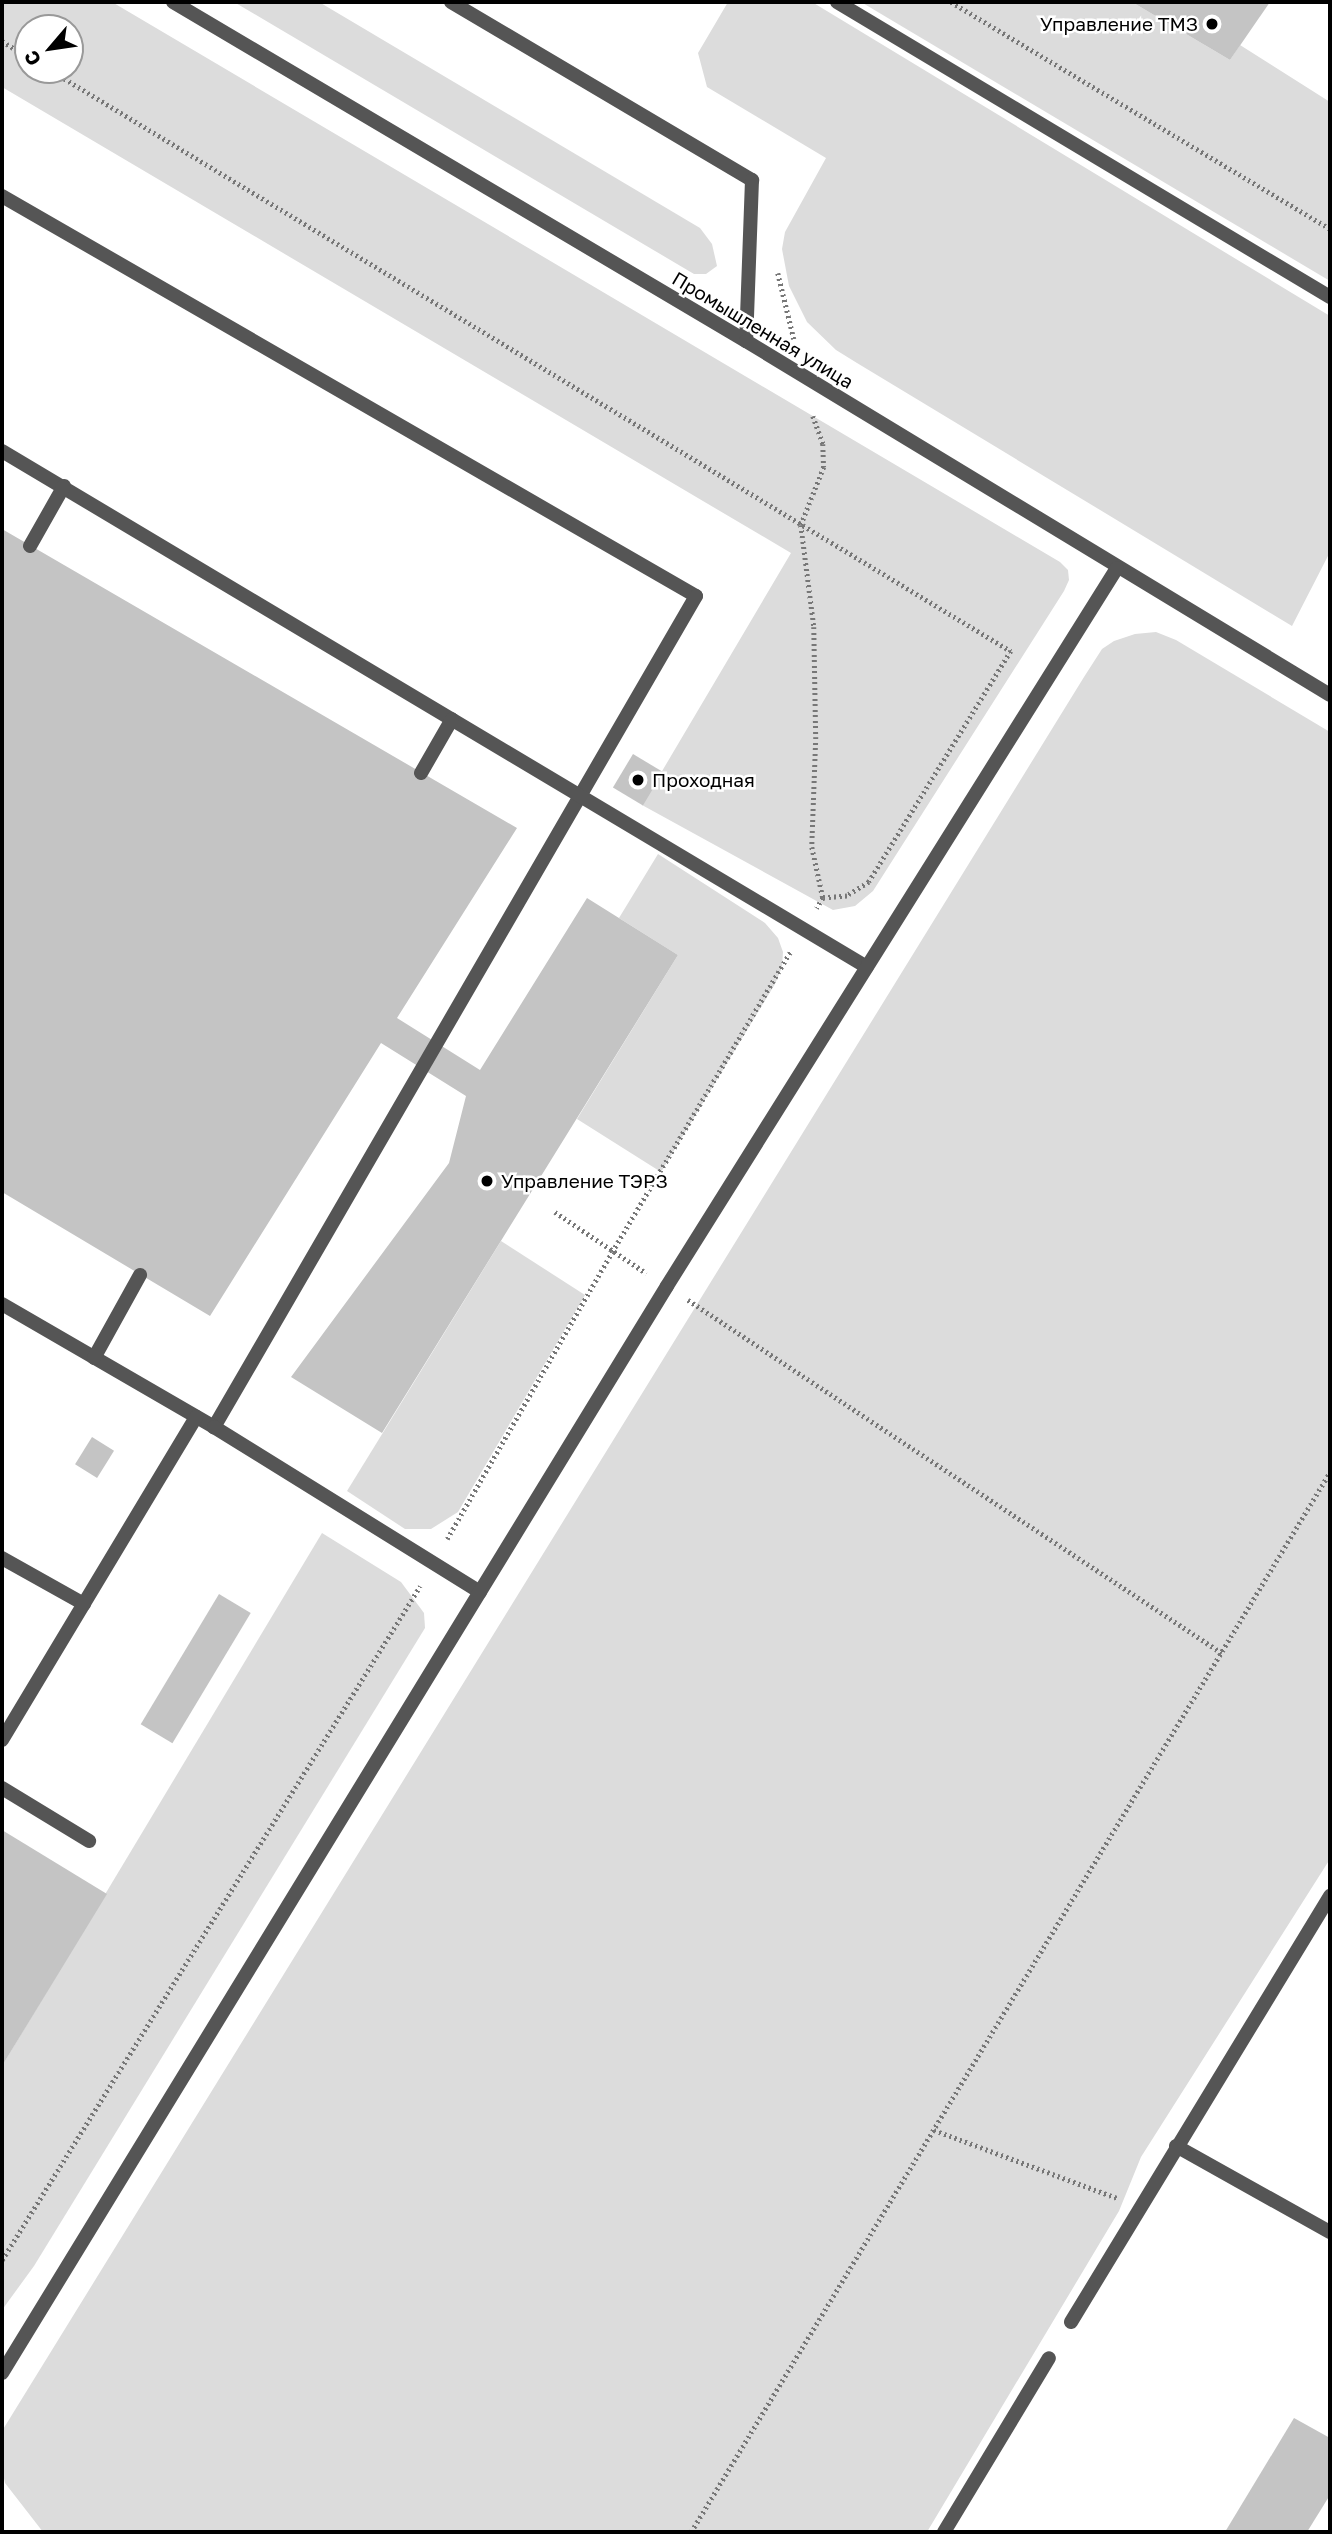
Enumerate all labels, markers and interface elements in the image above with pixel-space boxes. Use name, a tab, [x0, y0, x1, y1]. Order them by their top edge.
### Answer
place label: Управление ТМЗ	[1040, 13, 1198, 35]
north arrow	[14, 14, 84, 84]
marker: Управление ТМЗ	[1204, 16, 1220, 32]
text: С	[19, 47, 45, 70]
street label: Промышленная улица	[668, 267, 858, 393]
place label: Проходная	[652, 769, 755, 791]
marker: Проходная	[630, 772, 646, 788]
place label: Управление ТЭРЗ	[501, 1170, 668, 1192]
marker: Управление ТЭРЗ	[479, 1173, 495, 1189]

